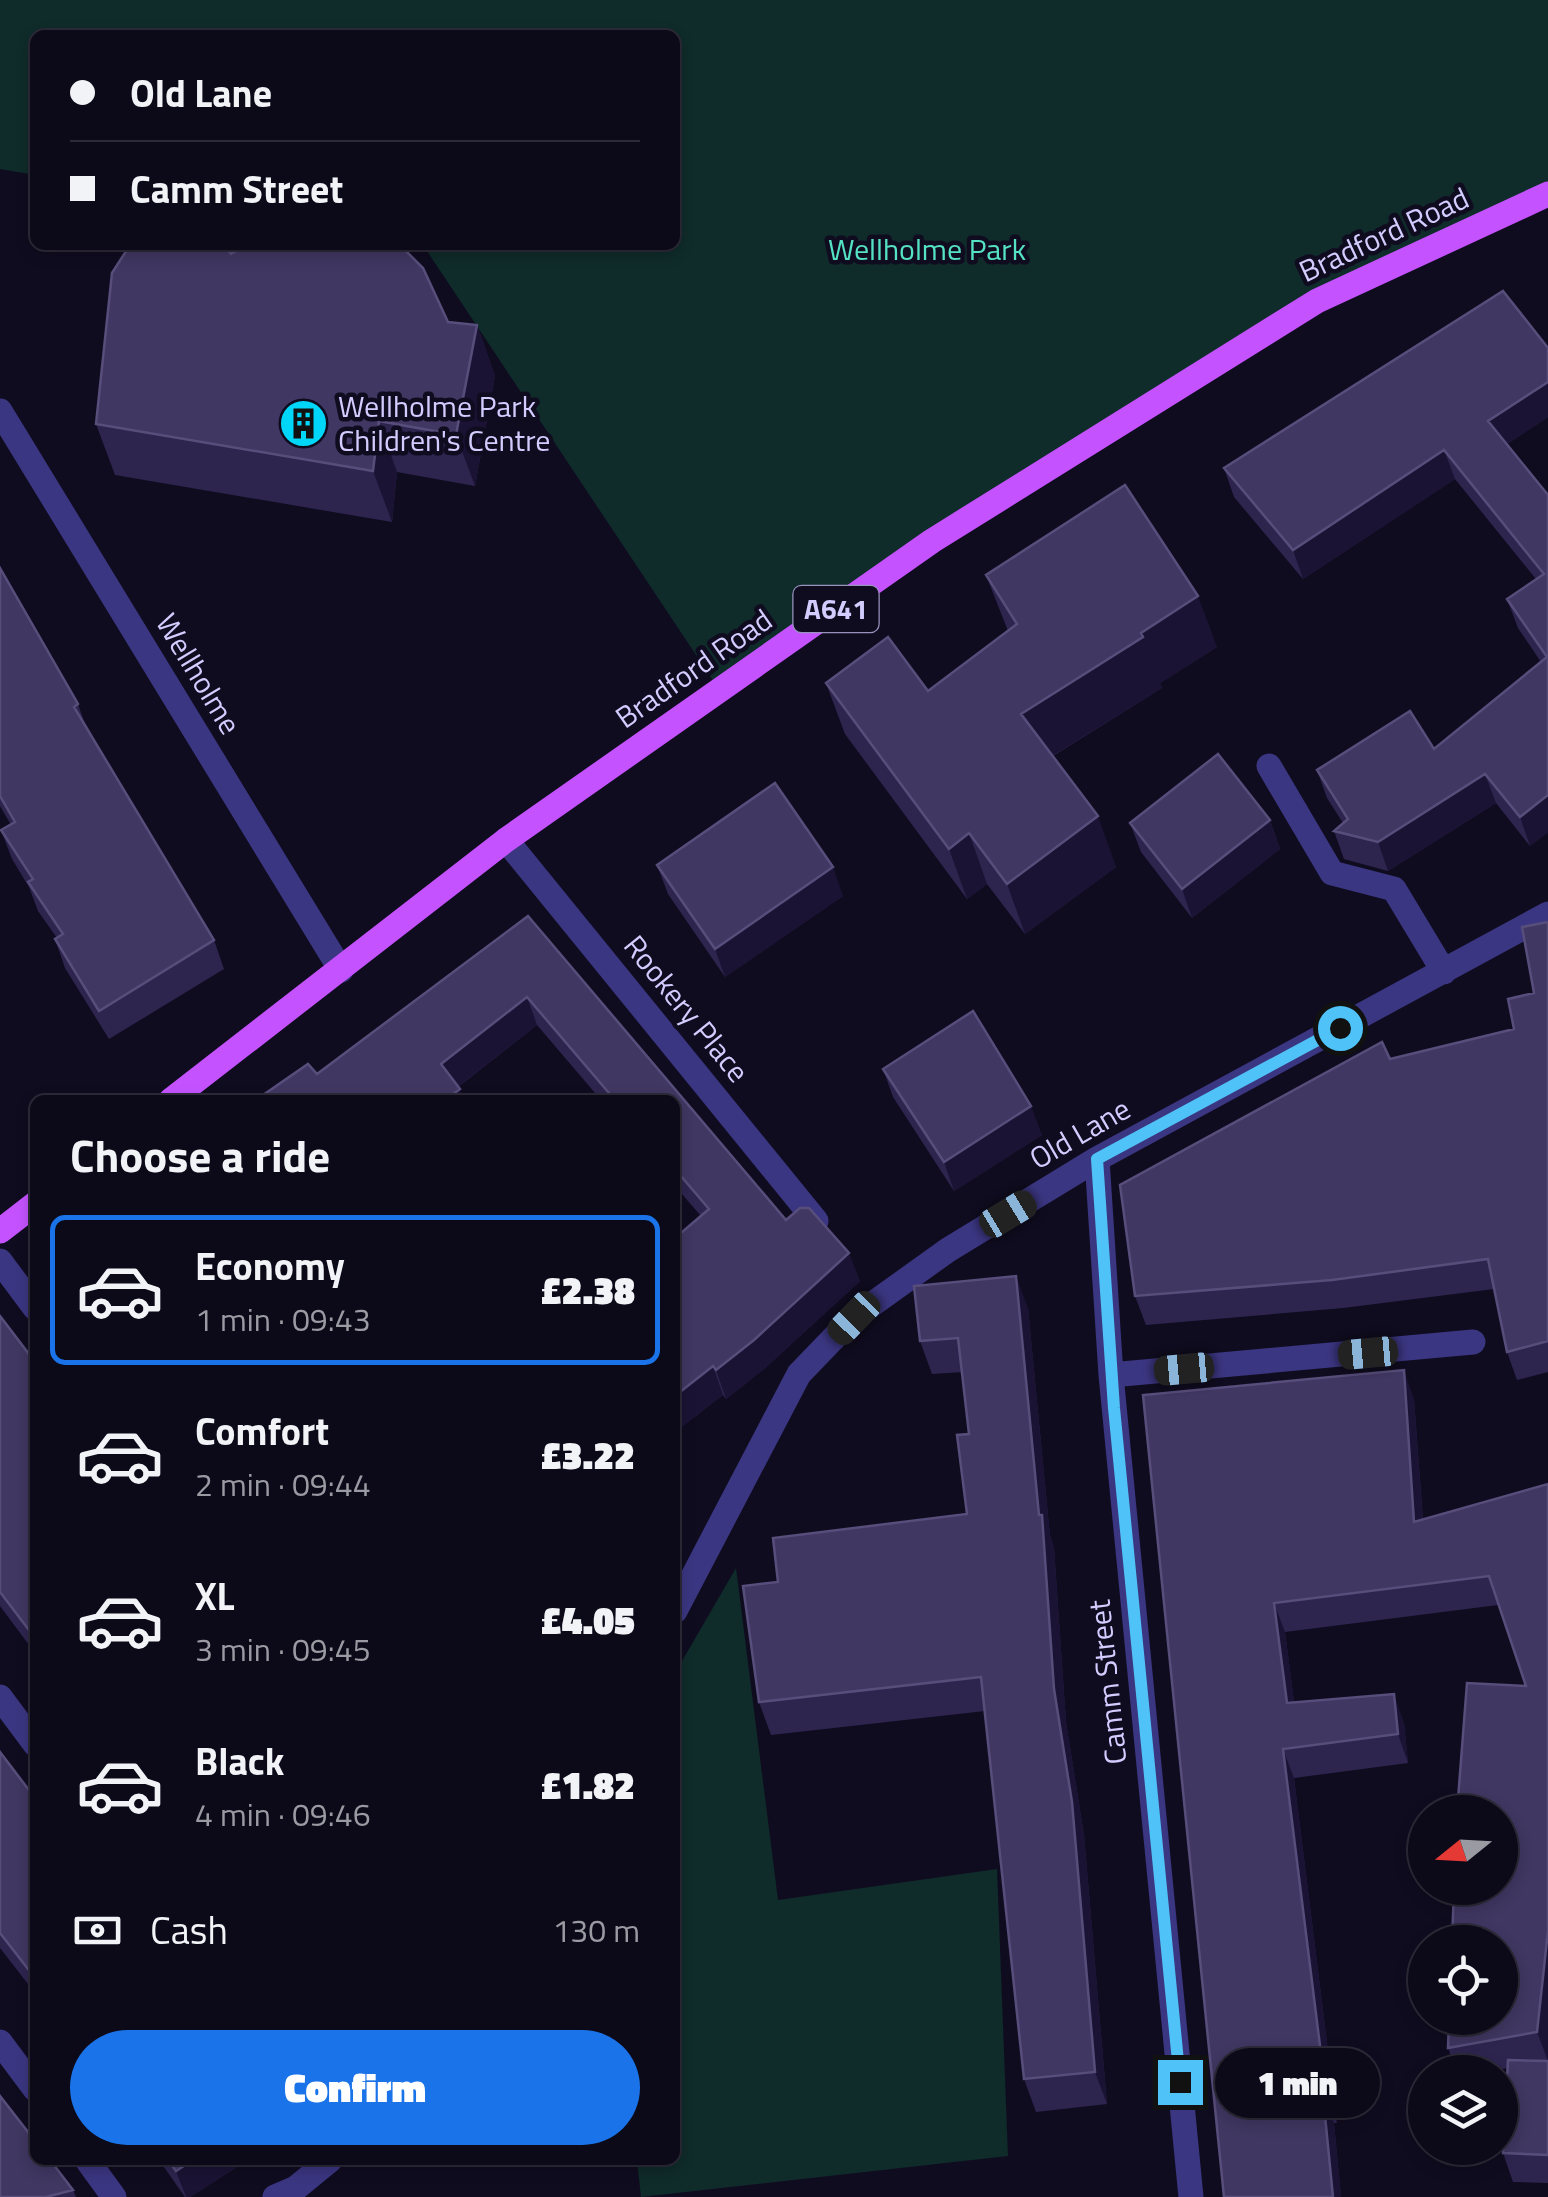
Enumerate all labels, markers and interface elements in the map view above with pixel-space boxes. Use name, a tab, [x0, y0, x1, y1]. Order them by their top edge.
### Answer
text: Old Lane	[130, 64, 272, 122]
text: Camm Street	[130, 160, 343, 218]
street label: Bradford Road	[1291, 175, 1476, 294]
park label: Wellholme Park	[828, 226, 1026, 272]
place label: Wellholme Park Children's Centre	[338, 383, 550, 463]
building icon: Wellholme Park Children's Centre	[277, 398, 329, 450]
road number: A641	[794, 586, 878, 632]
street label: Bradford Road	[605, 597, 781, 739]
street label: Wellholme	[145, 604, 253, 743]
street label: Rookery Place	[613, 925, 761, 1092]
route start	[1318, 1006, 1363, 1051]
street label: Old Lane	[1020, 1086, 1139, 1181]
text: Choose a ride	[70, 1121, 330, 1189]
car	[975, 1186, 1041, 1242]
text: Economy	[195, 1237, 345, 1295]
icon: car	[75, 1245, 165, 1335]
text: £2.38	[541, 1261, 635, 1319]
car	[822, 1286, 886, 1350]
text: 1 min · 09:43	[195, 1295, 371, 1343]
car	[1337, 1335, 1399, 1371]
car	[1153, 1351, 1215, 1387]
text: Comfort	[195, 1402, 329, 1460]
icon: car	[75, 1410, 165, 1500]
text: £3.22	[541, 1426, 635, 1484]
text: 2 min · 09:44	[195, 1460, 371, 1508]
text: XL	[195, 1567, 235, 1625]
icon: car	[75, 1575, 165, 1665]
text: £4.05	[541, 1591, 635, 1649]
street label: Camm Street	[1075, 1597, 1139, 1767]
text: 3 min · 09:45	[195, 1625, 371, 1673]
text: Black	[195, 1732, 284, 1790]
icon: car	[75, 1740, 165, 1830]
text: £1.82	[541, 1756, 635, 1814]
text: 4 min · 09:46	[195, 1790, 371, 1838]
north arrow	[1408, 1795, 1518, 1905]
map controls	[1408, 1795, 1518, 2165]
text: Cash	[150, 1901, 228, 1959]
icon: cash	[70, 1903, 125, 1958]
text: 130 m	[552, 1906, 640, 1954]
button: locate	[1408, 1925, 1518, 2035]
button: Confirm	[70, 2030, 640, 2145]
callout: 1 min	[1215, 2047, 1380, 2117]
button: layers	[1408, 2055, 1518, 2165]
text: 1 min	[1258, 2059, 1337, 2107]
route end	[1158, 2060, 1203, 2105]

